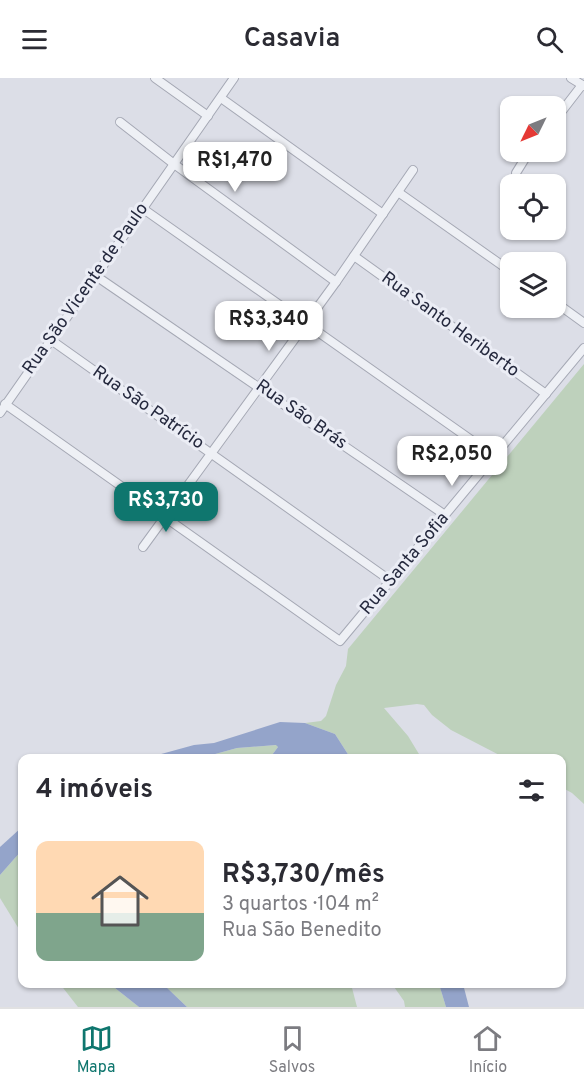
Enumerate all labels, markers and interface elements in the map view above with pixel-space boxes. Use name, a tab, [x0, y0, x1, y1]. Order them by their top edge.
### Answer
text: Casavia	[244, 22, 340, 56]
icon: menu	[18, 23, 51, 56]
icon: search	[533, 23, 566, 56]
north arrow	[500, 96, 566, 162]
map controls	[500, 96, 566, 318]
pin: R$1,470	[180, 142, 290, 193]
text: R$1,470	[197, 148, 273, 174]
button: locate	[500, 174, 566, 240]
street label: Rua São Vicente de Paulo	[18, 199, 154, 379]
button: layers	[500, 252, 566, 318]
street label: Rua Santo Heriberto	[376, 267, 524, 383]
pin: R$3,340	[214, 301, 324, 352]
text: R$3,340	[229, 307, 309, 333]
street label: Rua São Patrício	[87, 361, 209, 455]
street label: Rua São Brás	[251, 375, 351, 455]
pin: R$2,050	[397, 436, 507, 487]
text: R$2,050	[411, 442, 493, 468]
pin: R$3,730	[111, 482, 221, 533]
text: R$3,730	[128, 488, 204, 514]
street label: Rua Santa Sofia	[355, 508, 455, 620]
text: 4 imóveis	[36, 774, 153, 807]
icon: filters	[515, 774, 548, 807]
text: R$3,730/mês	[222, 859, 385, 892]
icon: home	[84, 865, 156, 937]
text: 3 quartos · 104 m²	[222, 892, 379, 918]
text: Rua São Benedito	[222, 918, 382, 944]
tab: Mapa	[77, 1022, 115, 1078]
tab: Salvos	[269, 1022, 315, 1078]
tab: Início	[469, 1022, 507, 1078]

